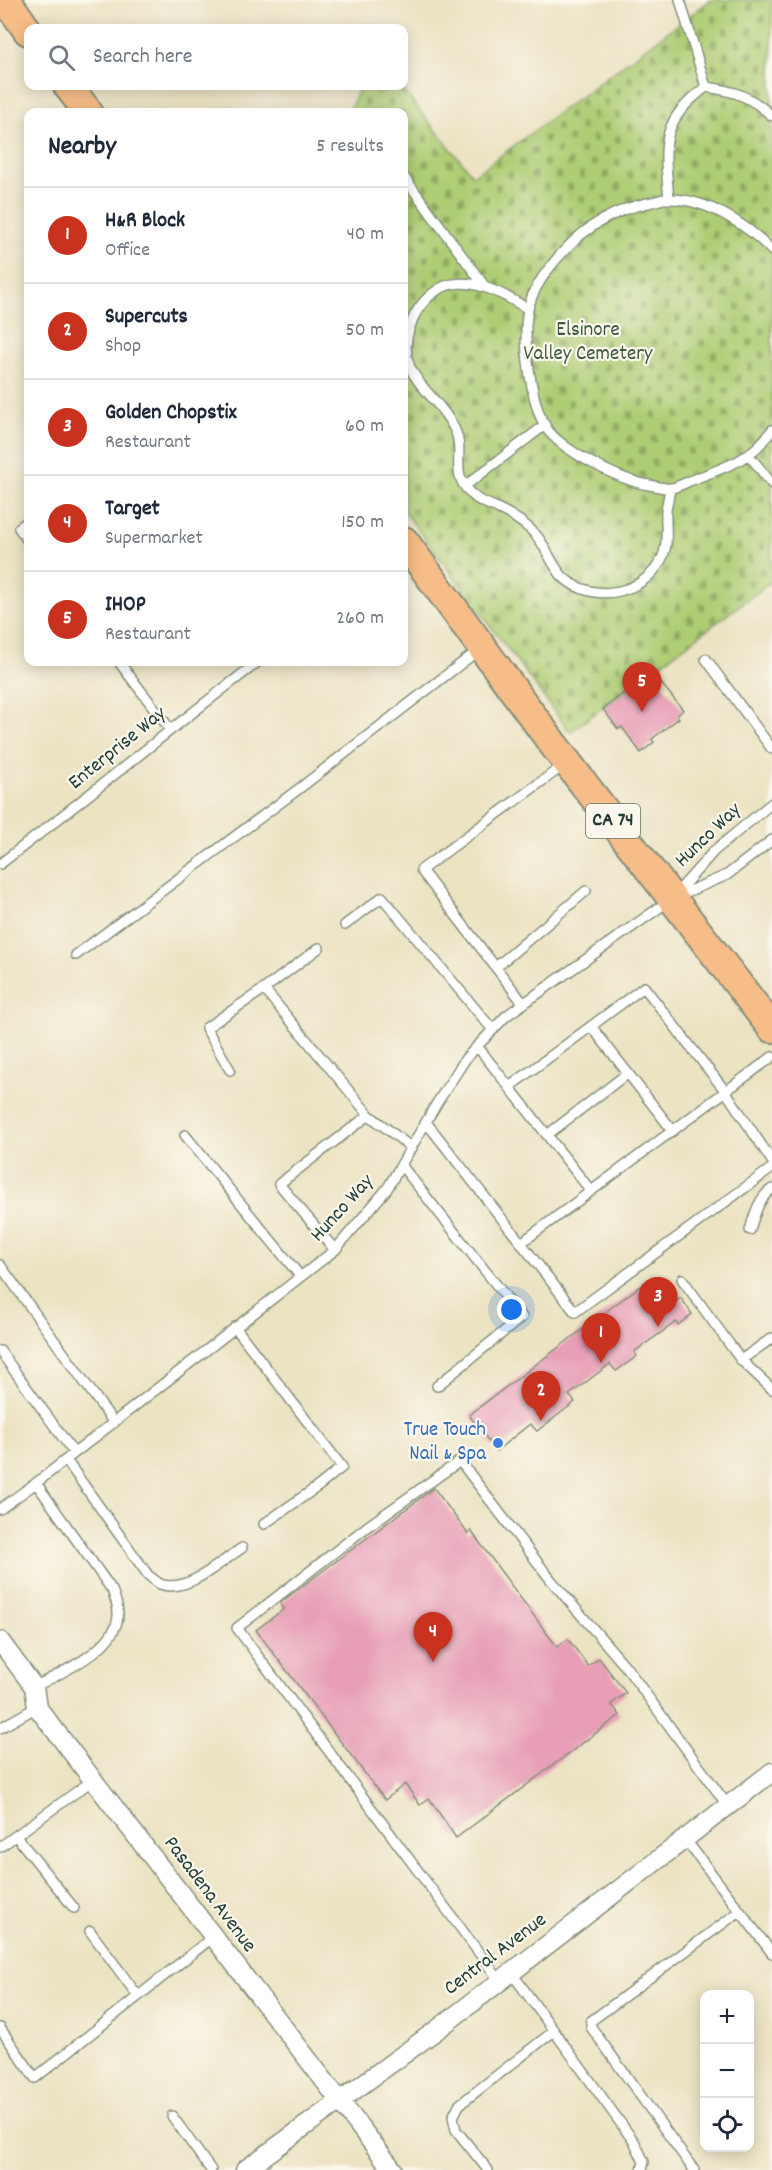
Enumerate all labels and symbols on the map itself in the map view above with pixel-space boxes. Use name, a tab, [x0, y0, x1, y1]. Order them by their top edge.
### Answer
park label: Elsinore Valley Cemetery	[523, 316, 653, 370]
pin: 5	[622, 662, 662, 712]
street label: Enterprise Way	[62, 700, 174, 798]
street label: Hunco Way	[669, 796, 749, 875]
road number: CA 74	[586, 804, 640, 838]
street label: Hunco Way	[304, 1168, 382, 1250]
pin: 3	[638, 1278, 678, 1327]
your location	[497, 1295, 526, 1324]
pin: 1	[582, 1314, 620, 1363]
pin: 2	[522, 1372, 560, 1421]
place label: True Touch Nail & Spa	[404, 1416, 487, 1470]
marker: True Touch Nail & Spa	[491, 1436, 505, 1450]
pin: 4	[414, 1612, 452, 1662]
street label: Pasadena Avenue	[155, 1830, 263, 1960]
street label: Central Avenue	[438, 1906, 554, 2004]

